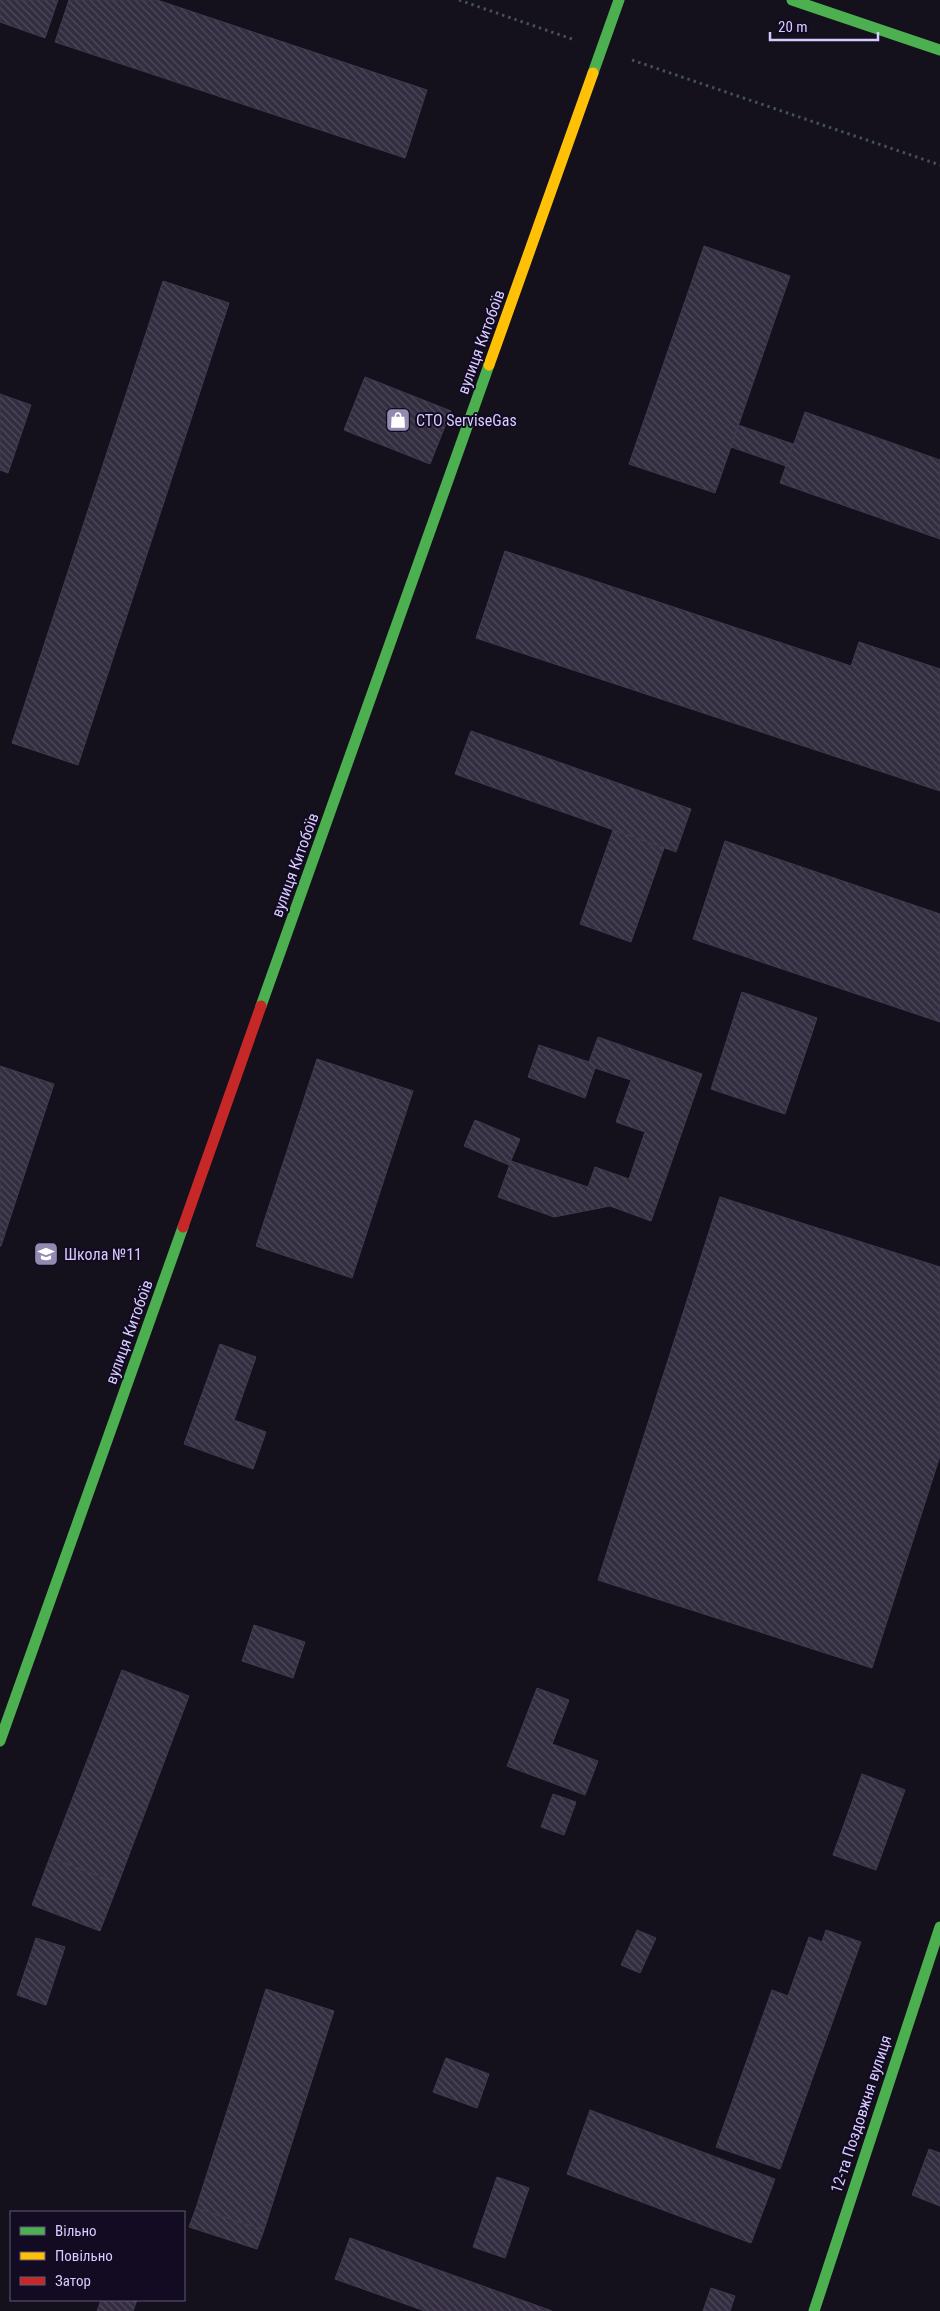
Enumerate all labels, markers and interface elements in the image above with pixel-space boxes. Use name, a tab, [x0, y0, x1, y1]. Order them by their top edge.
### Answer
scale bar	[770, 10, 878, 42]
text: 20 m	[778, 18, 808, 36]
street label: вулиця Китобоїв	[453, 287, 509, 397]
shop icon: СТО ServiseGas	[385, 407, 411, 433]
place label: СТО ServiseGas	[416, 411, 517, 430]
street label: вулиця Китобоїв	[267, 810, 323, 920]
school or university icon: Школа №11	[33, 1241, 59, 1267]
place label: Школа №11	[64, 1245, 142, 1264]
street label: вулиця Китобоїв	[101, 1277, 157, 1387]
street label: 12-та Поздовжня вулиця	[827, 2033, 895, 2195]
legend	[10, 2211, 185, 2301]
text: Вільно	[55, 2222, 97, 2240]
text: Повільно	[55, 2247, 113, 2265]
text: Затор	[55, 2272, 91, 2290]

